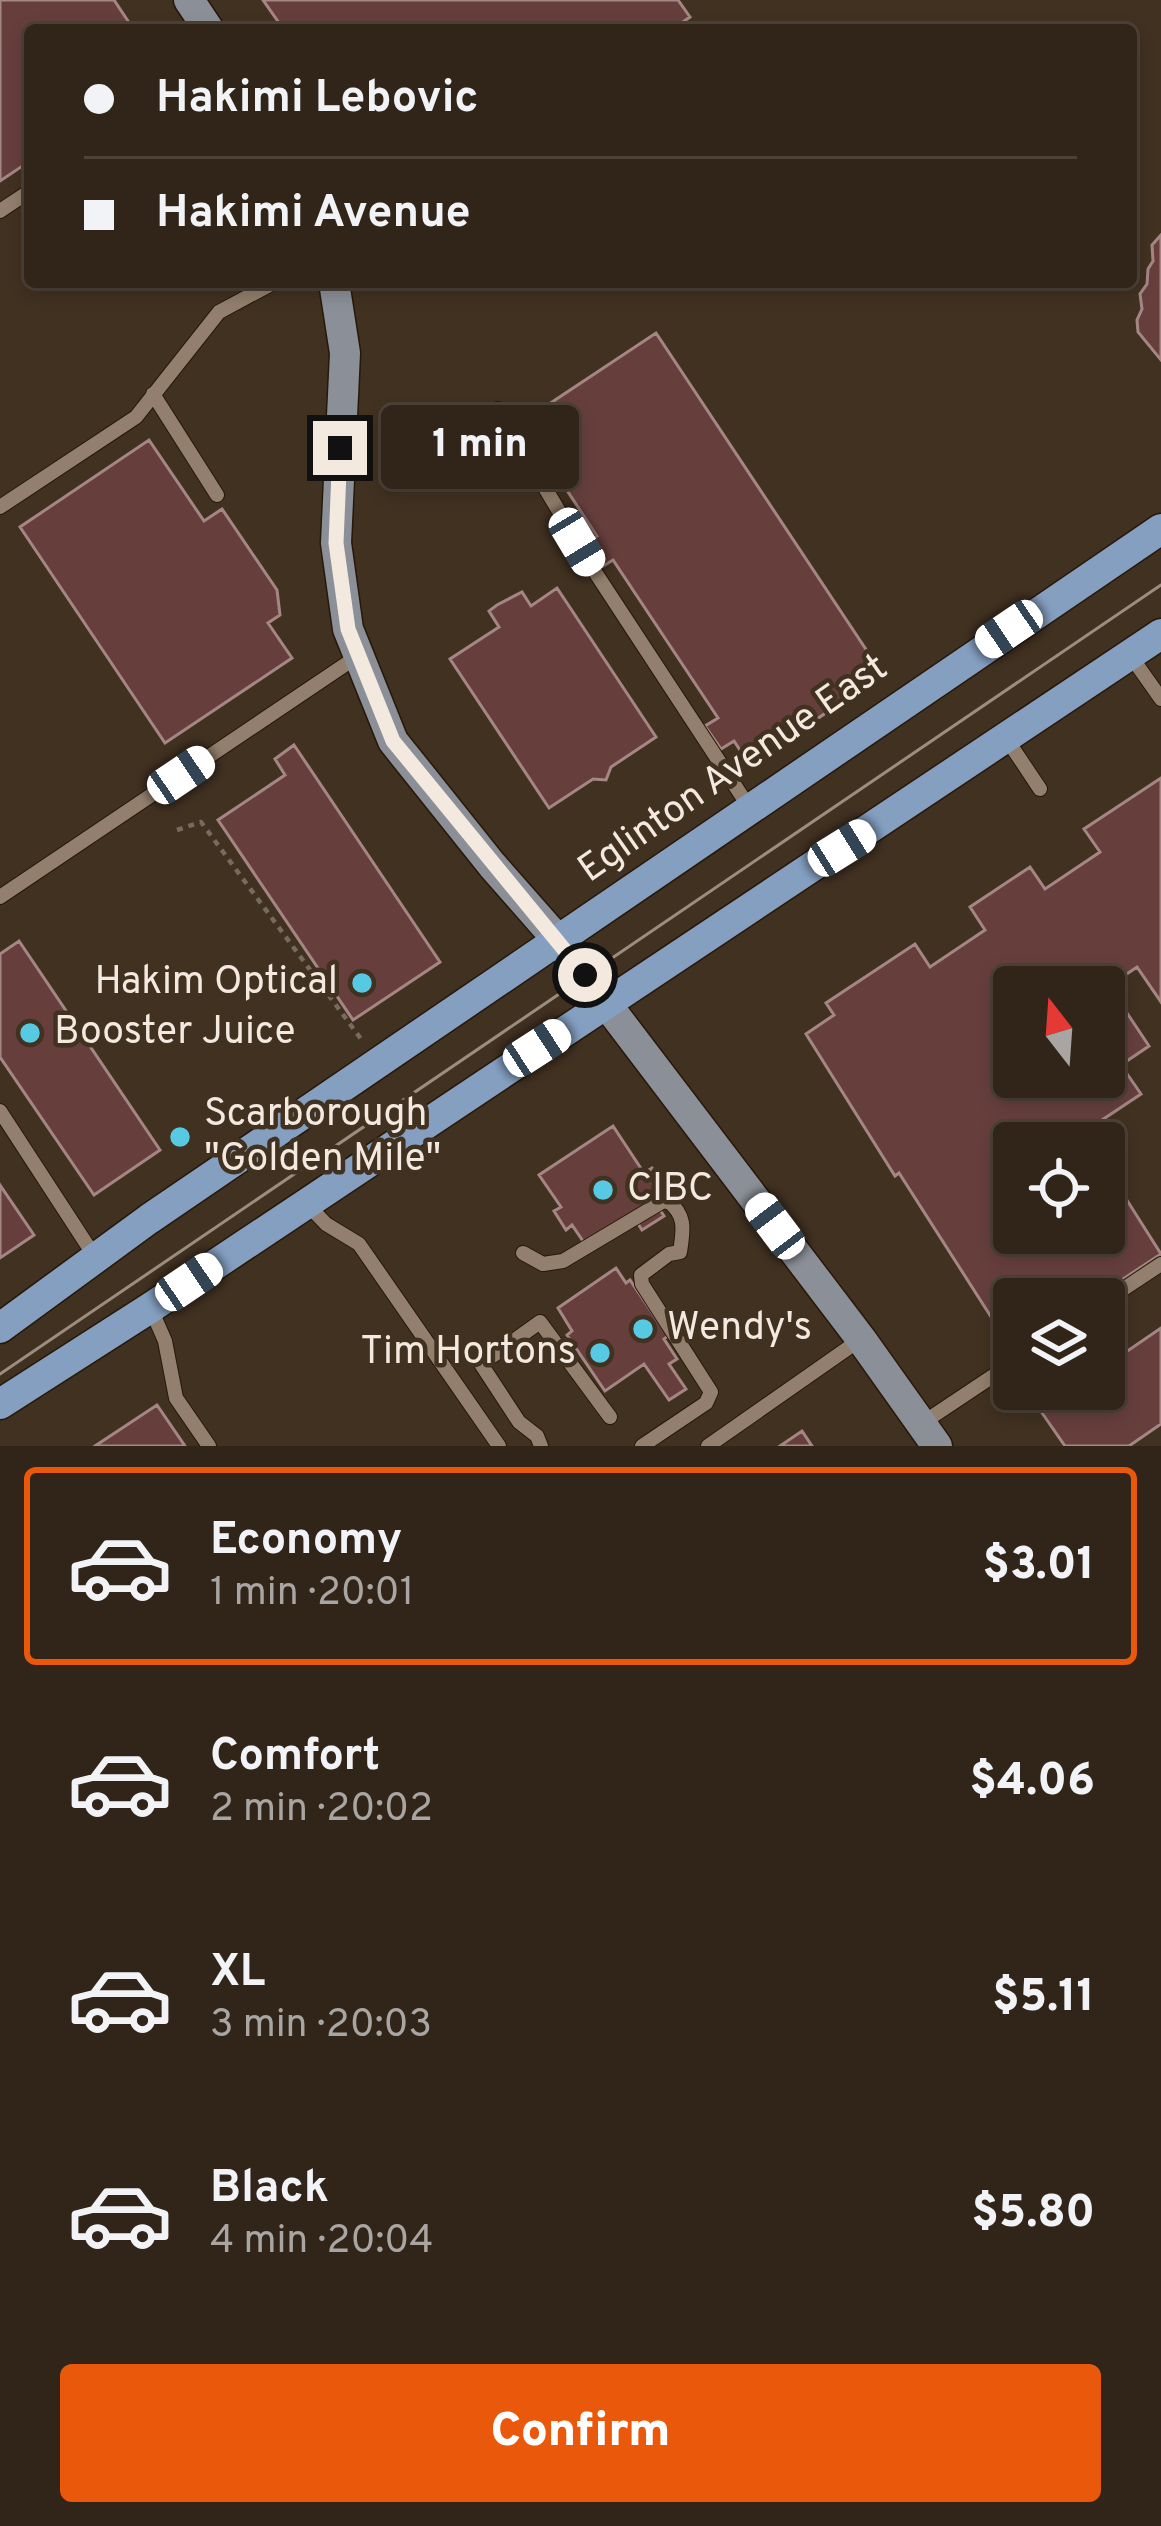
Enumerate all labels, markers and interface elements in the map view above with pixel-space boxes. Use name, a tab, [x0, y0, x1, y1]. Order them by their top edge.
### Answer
text: Hakimi Lebovic	[156, 71, 479, 128]
text: Hakimi Avenue	[156, 186, 470, 243]
callout: 1 min	[382, 406, 580, 490]
route end	[313, 421, 367, 475]
text: 1 min	[432, 422, 528, 471]
car	[543, 502, 611, 582]
car	[969, 594, 1049, 664]
street label: Eglinton Avenue East	[570, 645, 898, 895]
car	[141, 740, 221, 810]
car	[802, 814, 882, 882]
route start	[558, 948, 612, 1002]
place label: Hakim Optical	[95, 959, 338, 1008]
north arrow	[993, 966, 1125, 1098]
map controls	[993, 966, 1125, 1410]
marker: Hakim Optical	[349, 970, 375, 996]
place label: Booster Juice	[54, 1009, 296, 1058]
car	[497, 1013, 577, 1083]
marker: Booster Juice	[17, 1020, 43, 1046]
place label: Scarborough "Golden Mile"	[204, 1091, 441, 1185]
button: locate	[993, 1122, 1125, 1254]
marker: Scarborough "Golden Mile"	[167, 1124, 193, 1150]
place label: CIBC	[627, 1166, 713, 1215]
marker: CIBC	[590, 1177, 616, 1203]
car	[739, 1186, 811, 1266]
car	[149, 1247, 229, 1317]
button: layers	[993, 1278, 1125, 1410]
place label: Wendy's	[667, 1305, 812, 1354]
marker: Wendy's	[630, 1316, 656, 1342]
place label: Tim Hortons	[360, 1329, 576, 1378]
marker: Tim Hortons	[587, 1340, 613, 1366]
icon: car	[66, 1512, 174, 1620]
text: Economy	[210, 1513, 402, 1570]
text: $3.01	[982, 1538, 1095, 1595]
text: 1 min · 20:01	[210, 1570, 414, 1619]
icon: car	[66, 1728, 174, 1836]
text: Comfort	[210, 1729, 380, 1786]
text: $4.06	[969, 1754, 1095, 1811]
text: 2 min · 20:02	[210, 1786, 433, 1835]
icon: car	[66, 1944, 174, 2052]
text: XL	[210, 1945, 265, 2002]
text: $5.11	[992, 1970, 1095, 2027]
text: 3 min · 20:03	[210, 2002, 432, 2051]
icon: car	[66, 2160, 174, 2268]
text: Black	[210, 2161, 329, 2218]
text: $5.80	[971, 2186, 1095, 2243]
text: 4 min · 20:04	[210, 2218, 434, 2267]
button: Confirm	[60, 2364, 1101, 2502]

